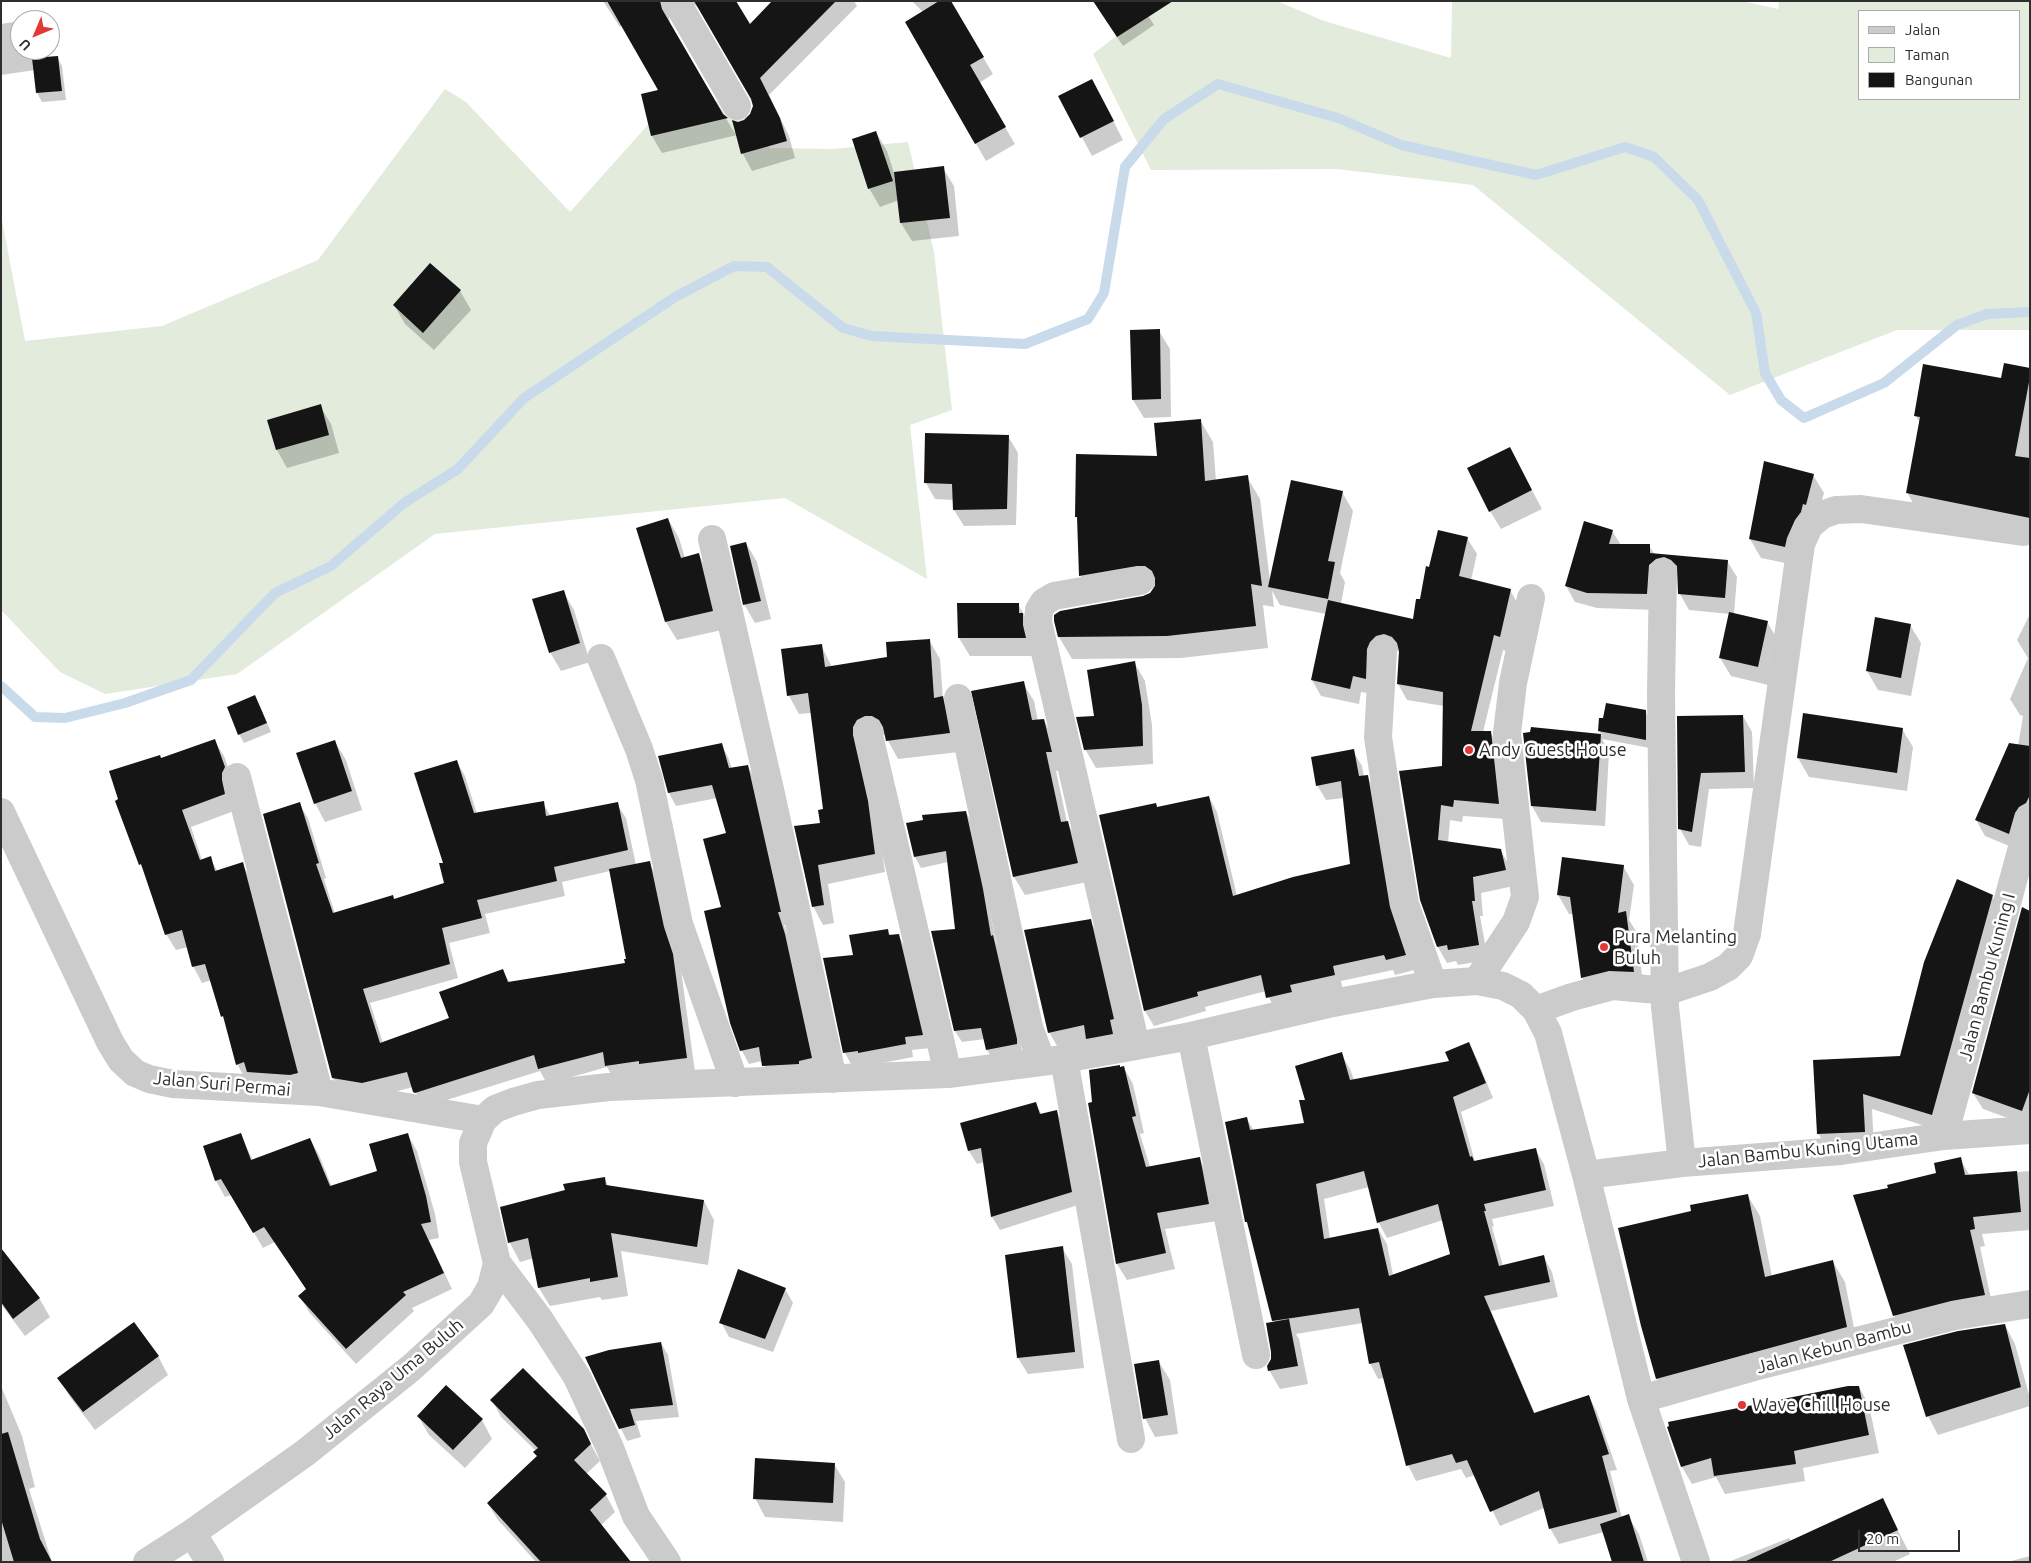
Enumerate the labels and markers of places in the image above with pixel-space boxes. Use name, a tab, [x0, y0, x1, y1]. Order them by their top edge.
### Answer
place label: Andy Guest House	[1479, 739, 1627, 761]
marker: Andy Guest House	[1463, 744, 1475, 756]
place label: Pura Melanting Buluh	[1614, 926, 1737, 969]
marker: Pura Melanting Buluh	[1598, 941, 1610, 953]
place label: Wave Chill House	[1752, 1394, 1891, 1416]
marker: Wave Chill House	[1736, 1399, 1748, 1411]

